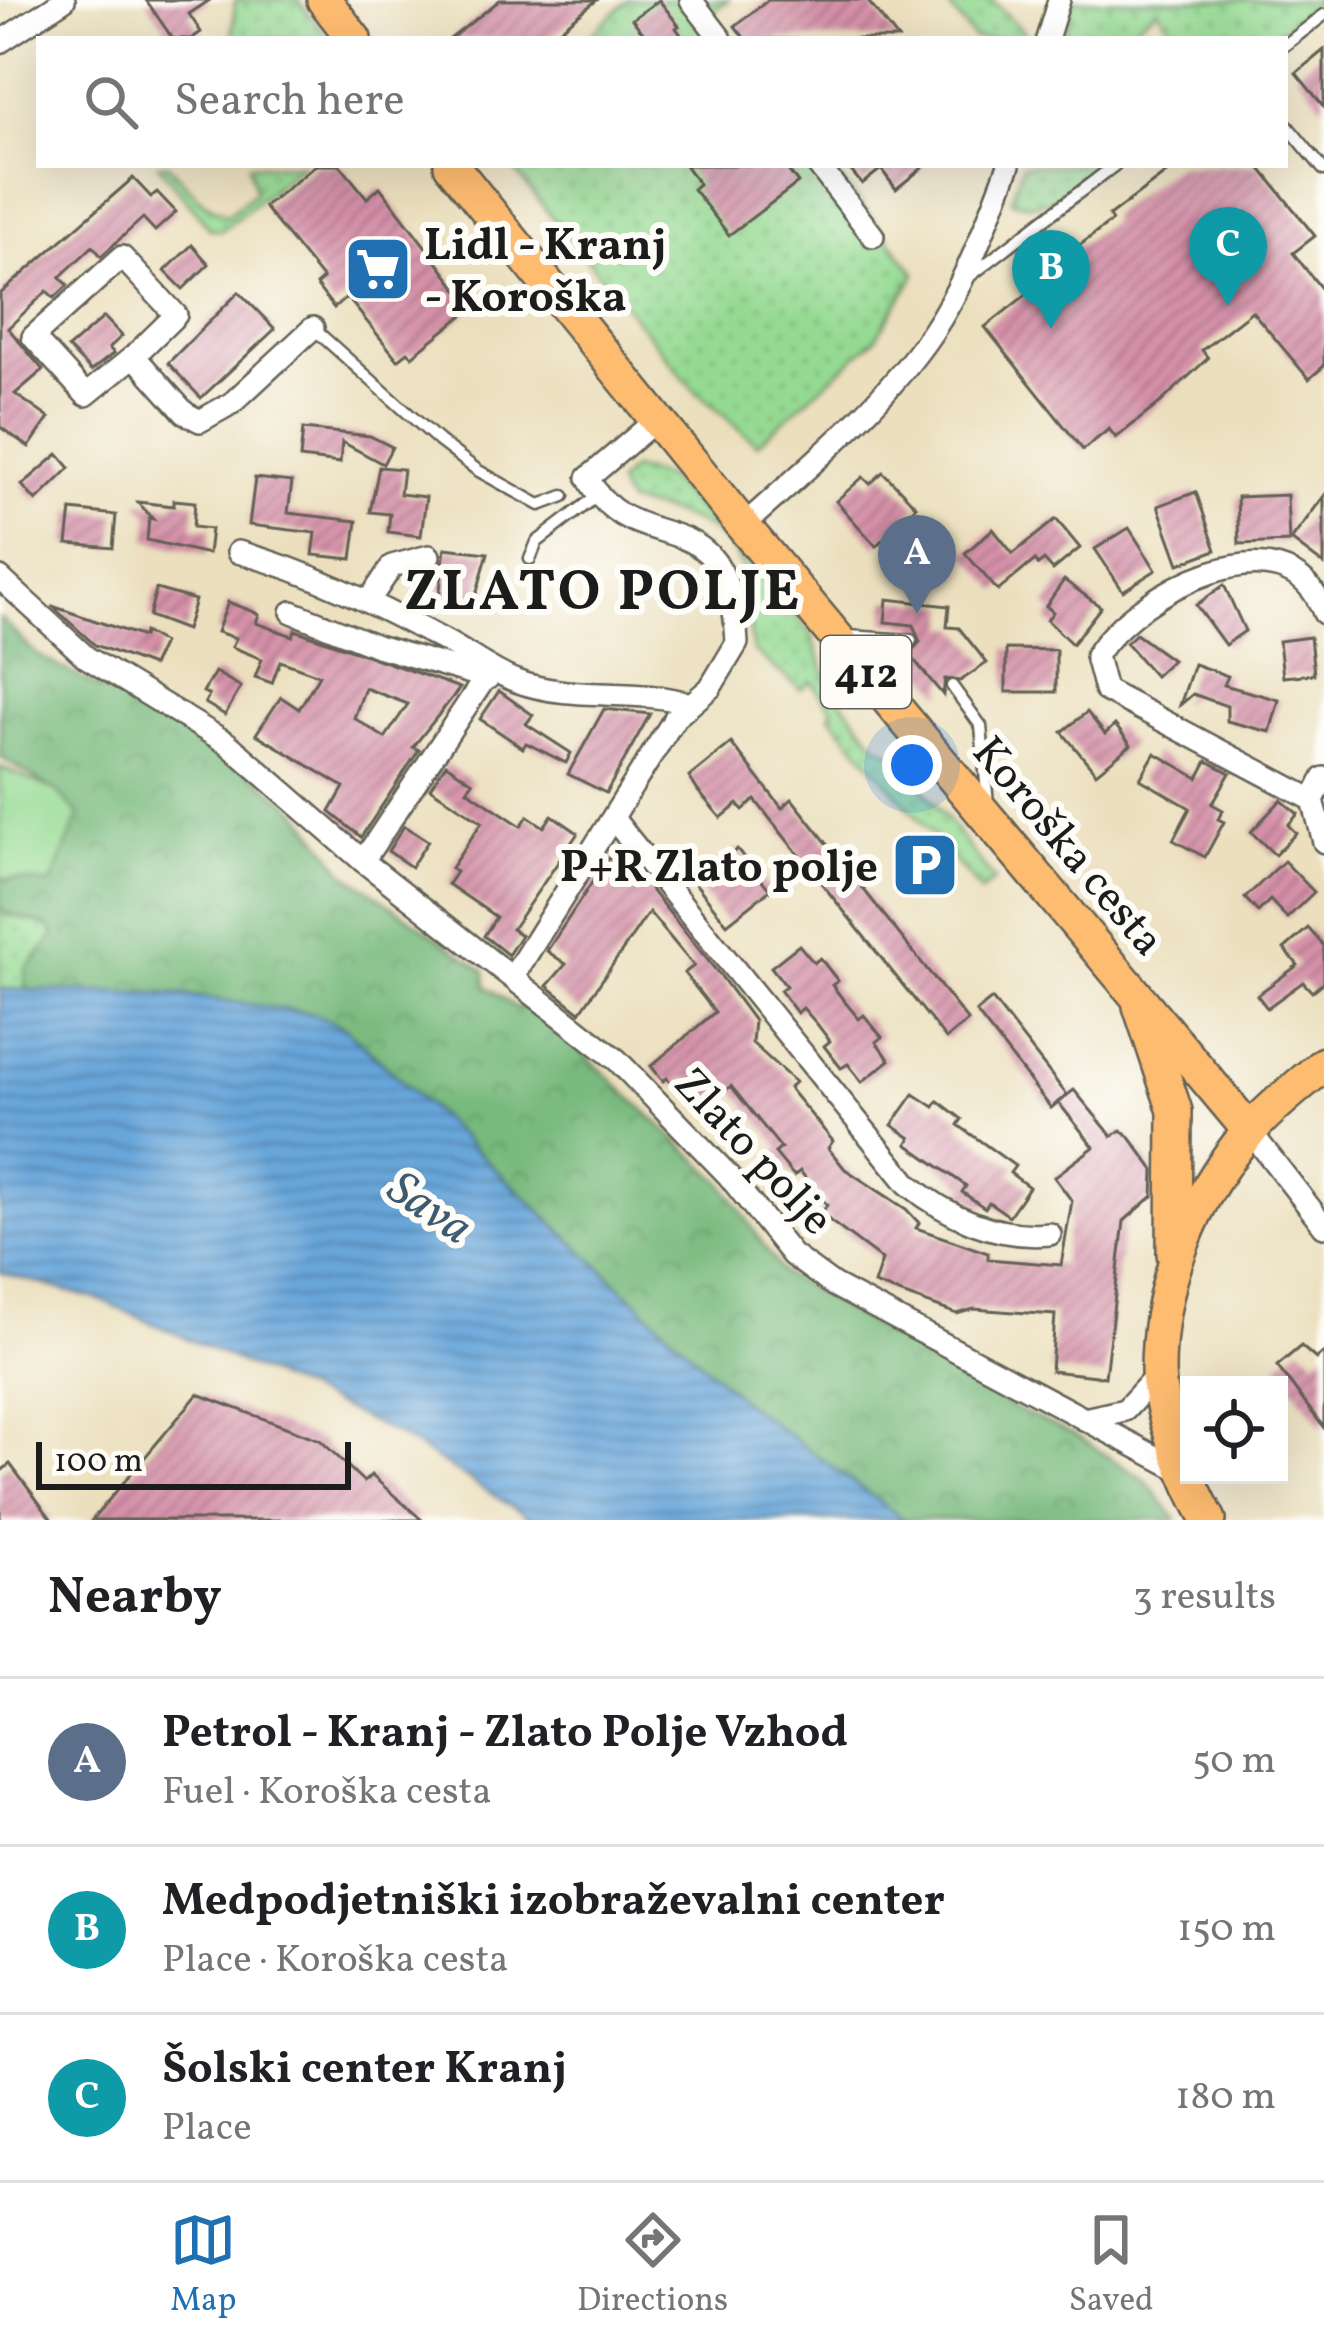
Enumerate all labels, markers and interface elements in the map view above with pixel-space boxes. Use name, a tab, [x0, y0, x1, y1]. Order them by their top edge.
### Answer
search box	[36, 36, 1288, 168]
icon: search	[78, 69, 144, 135]
text: Search here	[174, 71, 405, 134]
pin: C	[1189, 207, 1267, 306]
place label: Lidl - Kranj - Koroška	[424, 216, 666, 331]
pin: B	[1012, 230, 1090, 329]
supermarket icon: Lidl - Kranj - Koroška	[343, 234, 413, 304]
pin: A	[878, 515, 956, 614]
district label: ZLATO POLJE	[404, 555, 802, 634]
road number: 412	[821, 636, 911, 708]
street label: Koroška cesta	[956, 724, 1177, 971]
your location	[882, 735, 942, 795]
parking icon: P+R Zlato polje	[890, 830, 960, 900]
place label: P+R Zlato polje	[560, 838, 878, 901]
street label: Zlato polje	[658, 1055, 846, 1251]
water label: Sava	[373, 1157, 484, 1262]
map controls	[1180, 1376, 1288, 1484]
button: locate	[1180, 1376, 1288, 1484]
scale bar	[36, 1436, 351, 1489]
text: 100 m	[54, 1440, 143, 1486]
text: Nearby	[48, 1563, 222, 1634]
text: 3 results	[1133, 1571, 1276, 1625]
text: Petrol - Kranj - Zlato Polje Vzhod	[162, 1703, 848, 1766]
text: A	[73, 1735, 101, 1789]
text: 50 m	[1192, 1735, 1276, 1789]
text: Fuel · Koroška cesta	[162, 1766, 492, 1820]
text: Medpodjetniški izobraževalni center	[162, 1871, 945, 1934]
text: B	[74, 1903, 100, 1957]
text: 150 m	[1177, 1903, 1276, 1957]
text: Place · Koroška cesta	[162, 1934, 509, 1988]
text: Šolski center Kranj	[162, 2039, 566, 2102]
text: C	[74, 2071, 100, 2125]
text: 180 m	[1175, 2071, 1276, 2125]
text: Place	[162, 2102, 252, 2156]
tab: Map	[170, 2207, 236, 2325]
tab: Directions	[577, 2207, 728, 2325]
tab: Saved	[1069, 2207, 1154, 2325]

